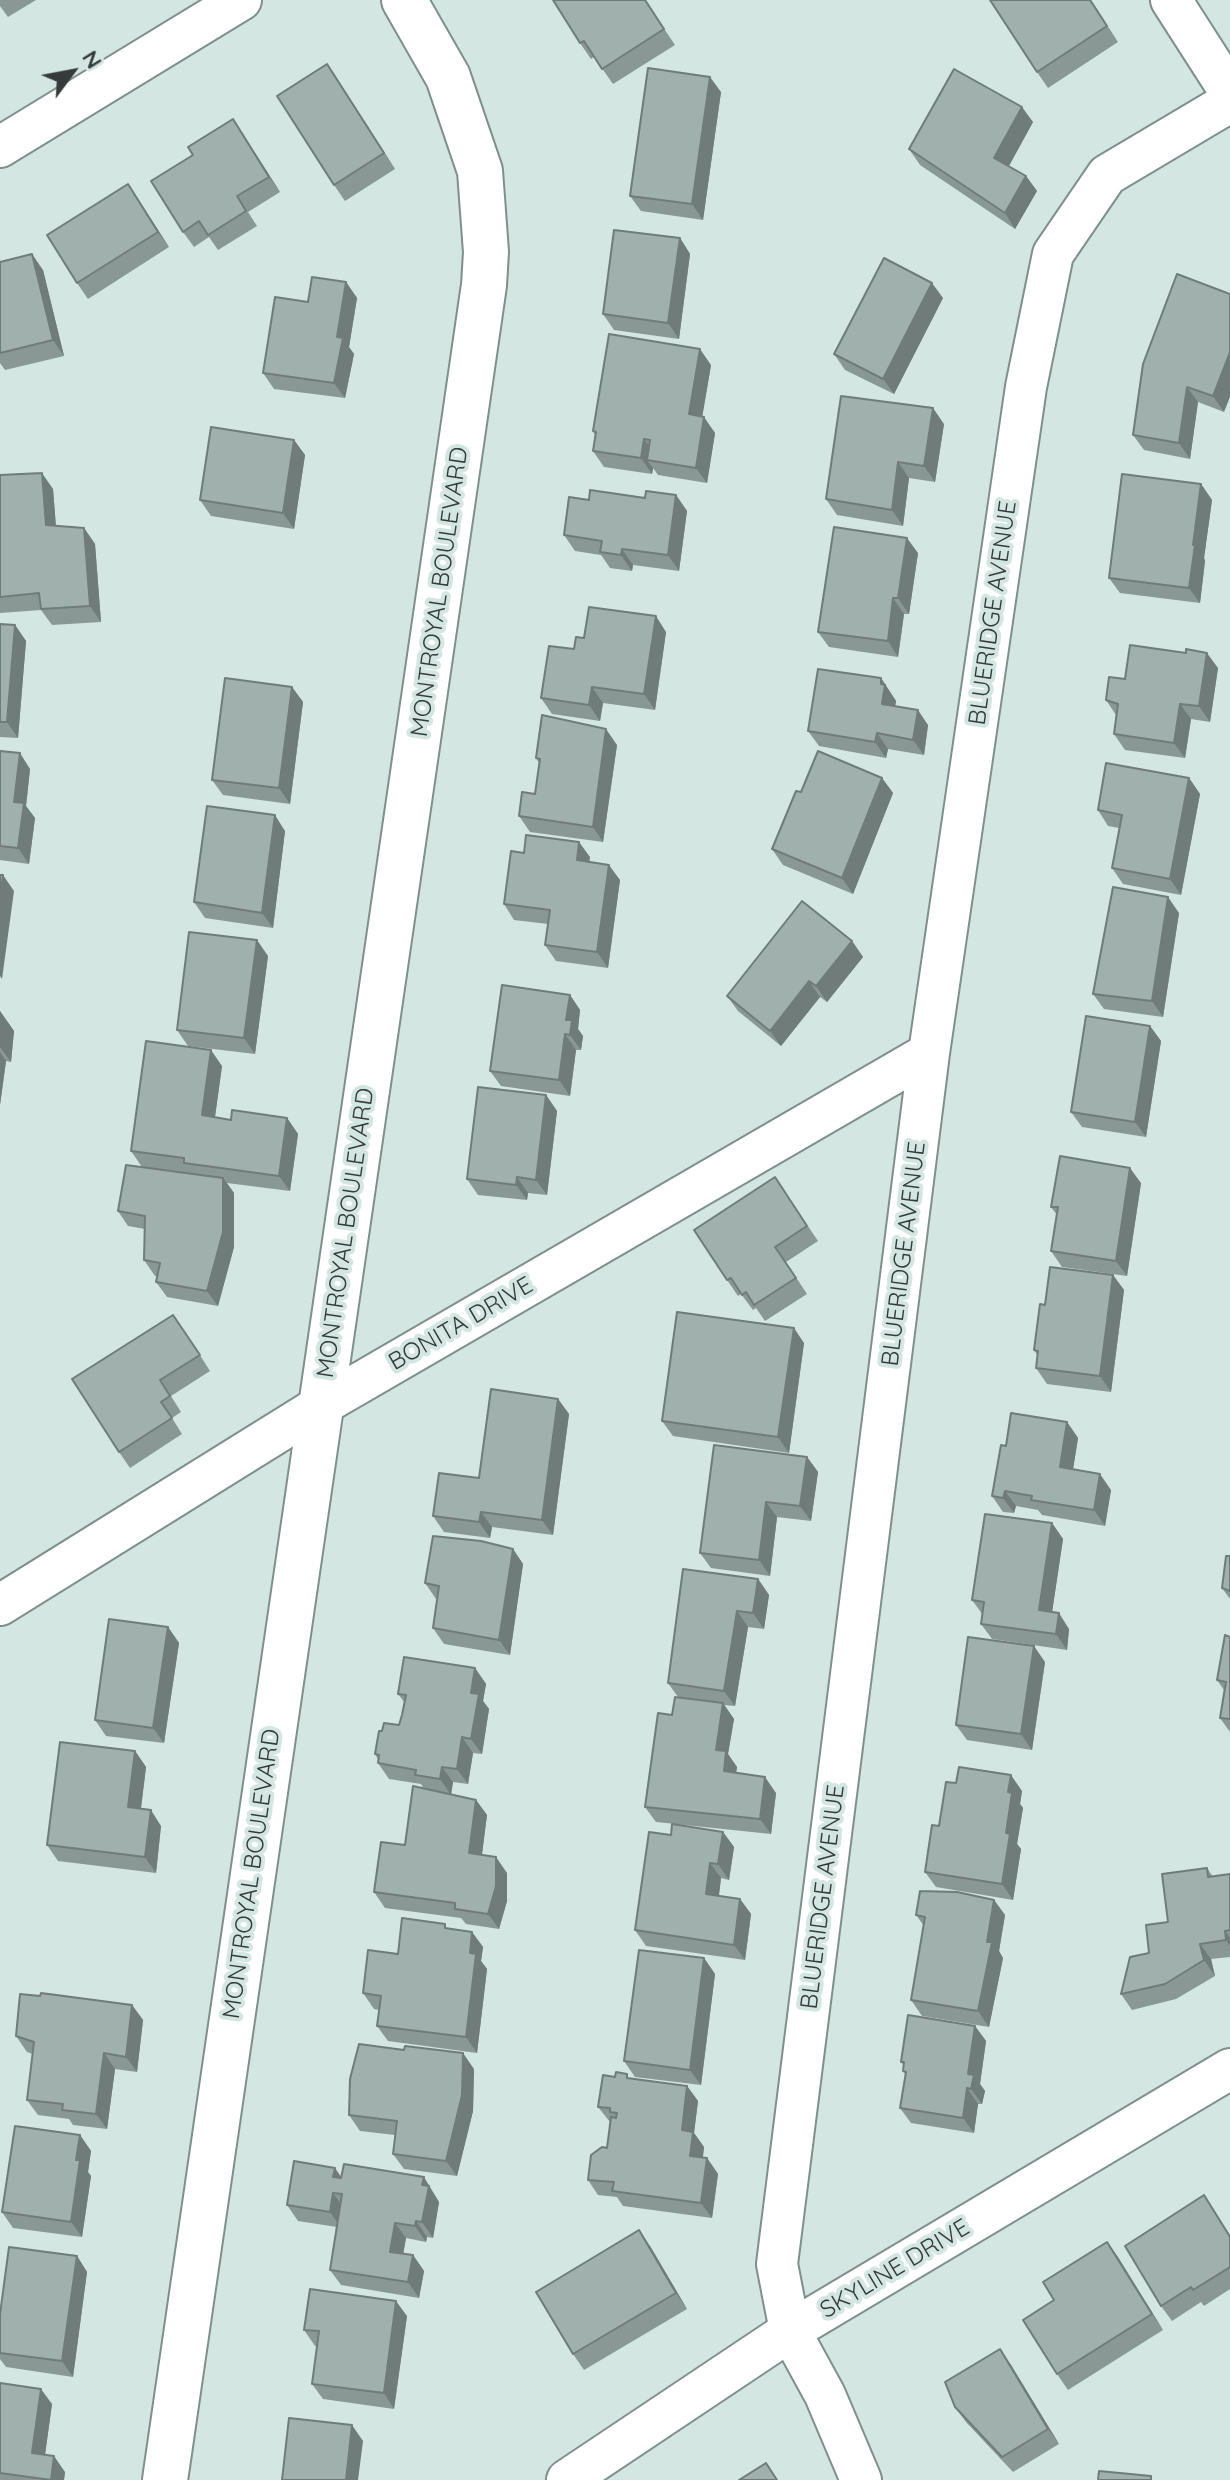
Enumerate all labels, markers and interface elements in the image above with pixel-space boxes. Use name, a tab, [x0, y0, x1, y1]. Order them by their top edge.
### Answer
north arrow	[32, 32, 112, 112]
text: N	[76, 45, 109, 74]
street label: MONTROYAL BOULEVARD	[405, 445, 475, 739]
street label: BLUERIDGE AVENUE	[963, 499, 1023, 727]
street label: MONTROYAL BOULEVARD	[311, 1086, 381, 1380]
street label: BLUERIDGE AVENUE	[876, 1140, 932, 1368]
street label: BONITA DRIVE	[384, 1271, 538, 1377]
street label: MONTROYAL BOULEVARD	[217, 1727, 287, 2021]
street label: BLUERIDGE AVENUE	[795, 1783, 851, 2011]
street label: SKYLINE DRIVE	[815, 2213, 975, 2325]

